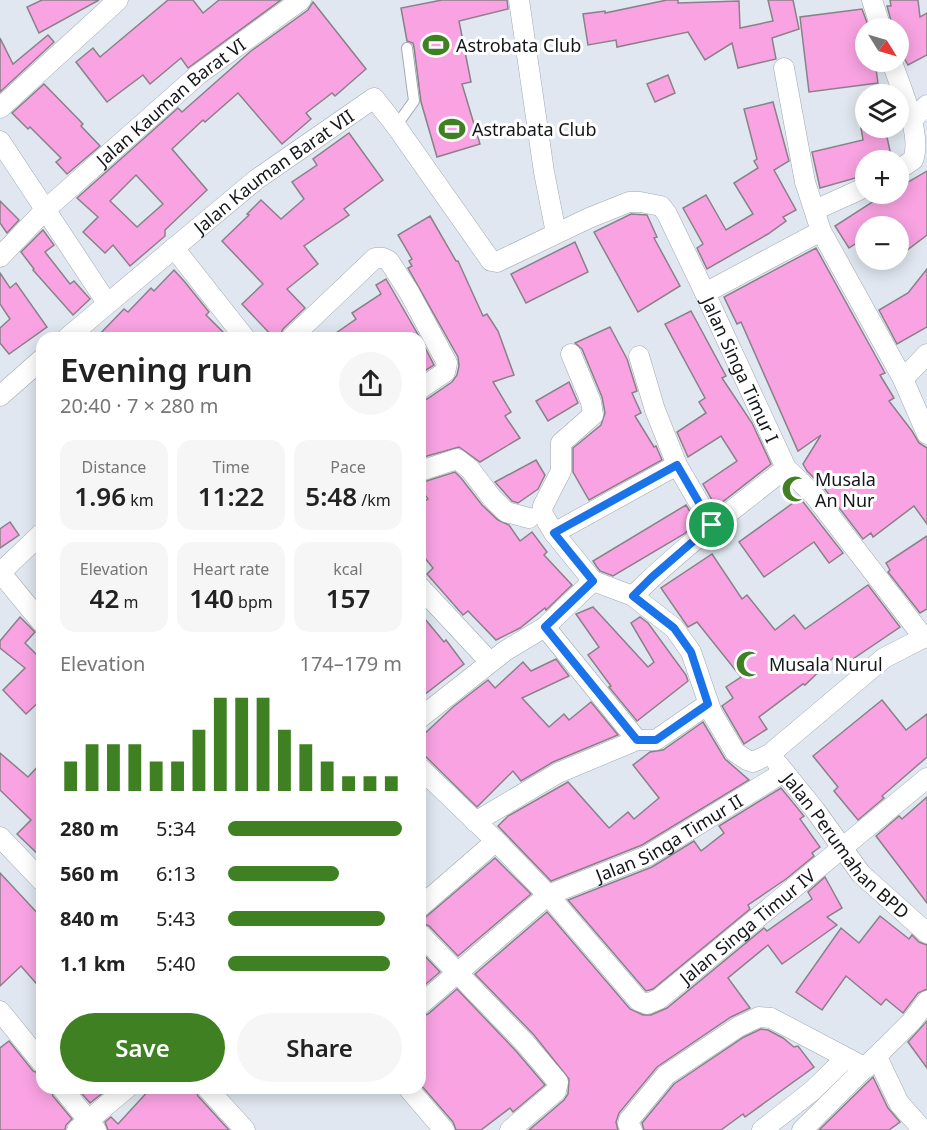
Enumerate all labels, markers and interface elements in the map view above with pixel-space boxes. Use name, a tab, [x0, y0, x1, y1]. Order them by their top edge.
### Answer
north arrow	[855, 18, 909, 72]
map controls	[855, 18, 909, 270]
sports icon: Astrobata Club	[421, 30, 451, 60]
street label: Jalan Kauman Barat VI	[90, 32, 250, 173]
place label: Astrobata Club	[456, 33, 581, 57]
button: layers	[855, 84, 909, 138]
street label: Jalan Kauman Barat VII	[187, 104, 358, 240]
sports icon: Astrabata Club	[437, 114, 467, 144]
place label: Astrabata Club	[472, 117, 596, 141]
button: +	[855, 150, 909, 204]
button: −	[855, 216, 909, 270]
street label: Jalan Singa Timur I	[696, 291, 785, 446]
text: Evening run	[60, 347, 253, 392]
button: share	[339, 352, 402, 415]
text: 20:40 · 7 × 280 m	[60, 392, 218, 419]
text: Distance	[82, 456, 146, 478]
text: Time	[212, 456, 250, 478]
text: Pace	[330, 456, 366, 478]
place label: Musala An Nur	[815, 467, 876, 512]
mosque icon: Musala An Nur	[780, 474, 810, 504]
text: 1.96	[74, 478, 126, 514]
text: 11:22	[198, 478, 264, 514]
text: 5:48	[305, 478, 357, 514]
text: km	[126, 489, 154, 511]
text: /km	[357, 489, 391, 511]
pin	[686, 499, 737, 550]
icon: arrive	[695, 508, 728, 541]
text: Elevation	[80, 558, 148, 580]
text: Heart rate	[193, 558, 269, 580]
text: kcal	[333, 558, 363, 580]
text: 42	[90, 580, 119, 616]
text: 140	[189, 580, 234, 616]
text: 157	[326, 580, 370, 616]
text: m	[119, 591, 138, 613]
text: bpm	[234, 591, 273, 613]
mosque icon: Musala Nurul	[734, 649, 764, 679]
text: Elevation	[60, 650, 145, 677]
text: 174–179 m	[299, 650, 402, 677]
place label: Musala Nurul	[769, 652, 883, 676]
street label: Jalan Perumahan BPD	[776, 766, 915, 924]
street label: Jalan Singa Timur II	[590, 788, 747, 888]
text: 280 m	[60, 815, 119, 842]
text: 5:34	[156, 815, 196, 842]
text: 560 m	[60, 860, 119, 887]
text: 6:13	[156, 860, 196, 887]
street label: Jalan Singa Timur IV	[673, 863, 820, 990]
text: 840 m	[60, 905, 119, 932]
text: 5:43	[156, 905, 196, 932]
text: 1.1 km	[60, 950, 126, 977]
text: 5:40	[156, 950, 196, 977]
button: Save	[60, 1013, 225, 1082]
button: Share	[237, 1013, 402, 1082]

